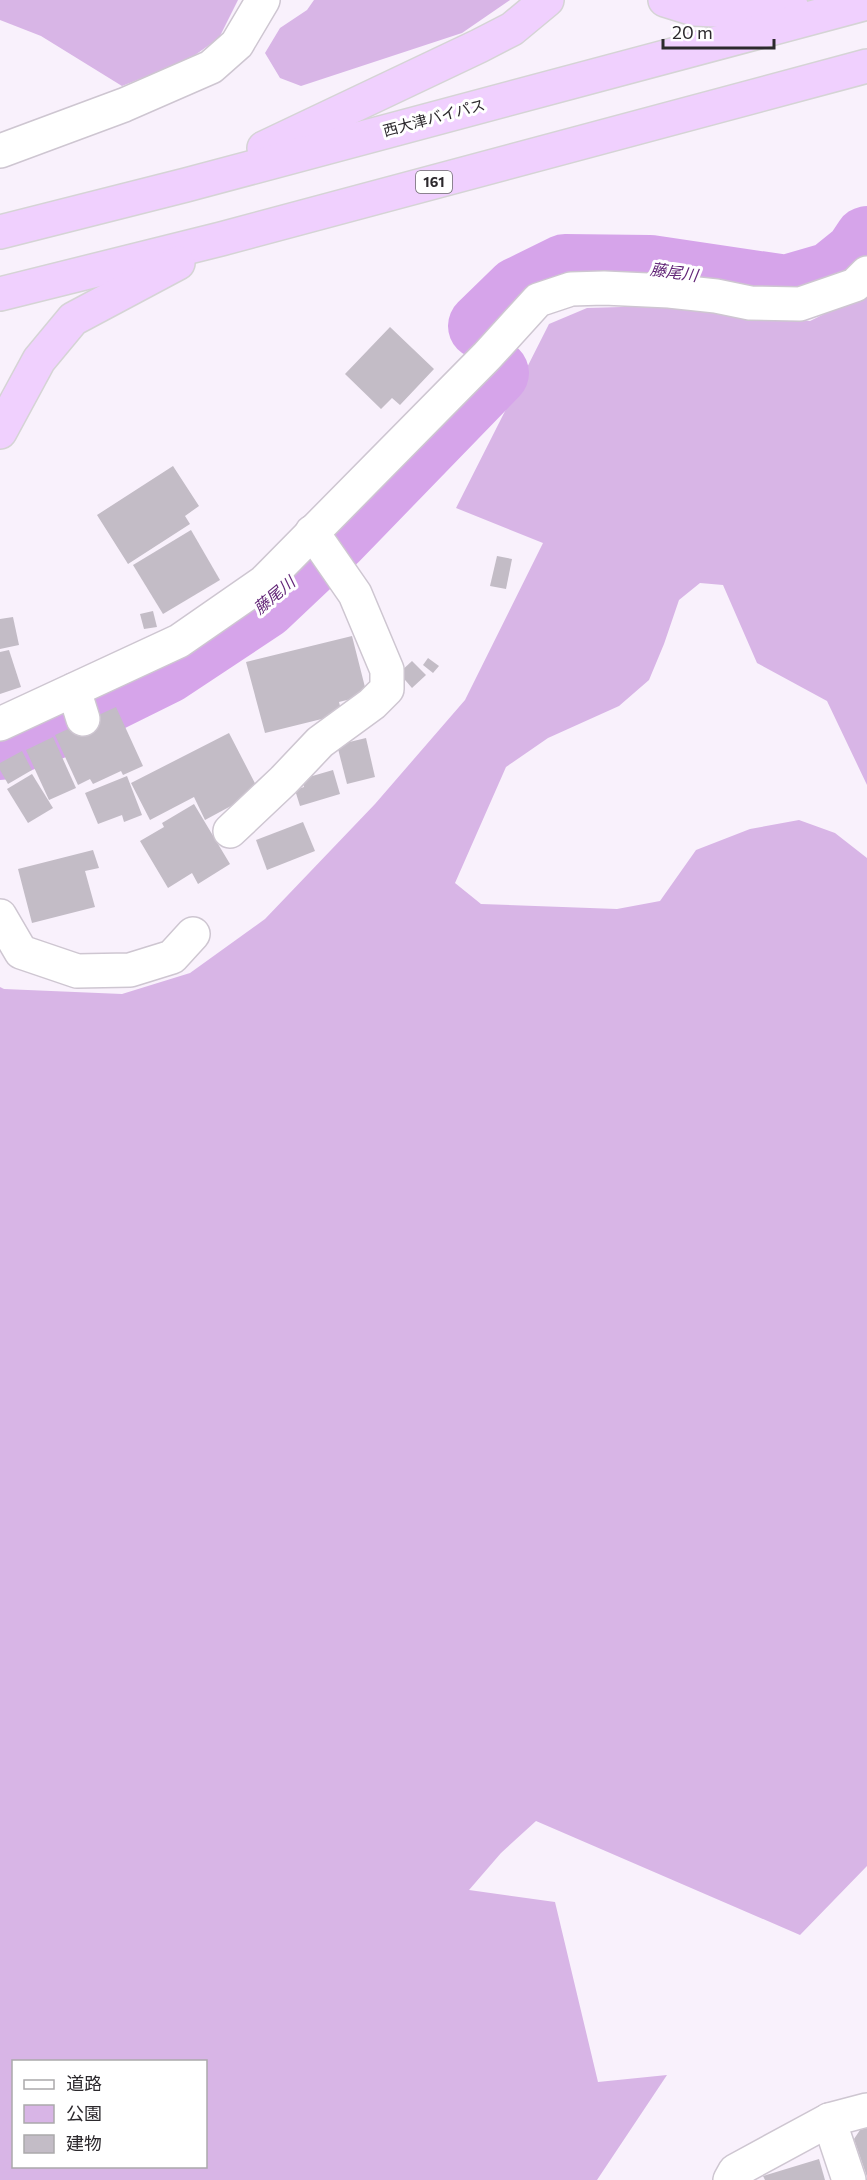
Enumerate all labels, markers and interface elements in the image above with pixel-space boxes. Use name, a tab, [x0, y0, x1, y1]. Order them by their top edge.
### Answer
scale bar	[663, 12, 774, 50]
text: 20 m	[672, 21, 713, 43]
street label: 西大津バイパス	[381, 95, 487, 139]
road number: 161	[416, 171, 452, 193]
water label: 藤尾川	[649, 259, 701, 285]
water label: 藤尾川	[249, 571, 300, 617]
legend	[12, 2060, 207, 2168]
text: 道路	[66, 2072, 102, 2094]
text: 公園	[66, 2102, 102, 2124]
text: 建物	[66, 2132, 102, 2154]

